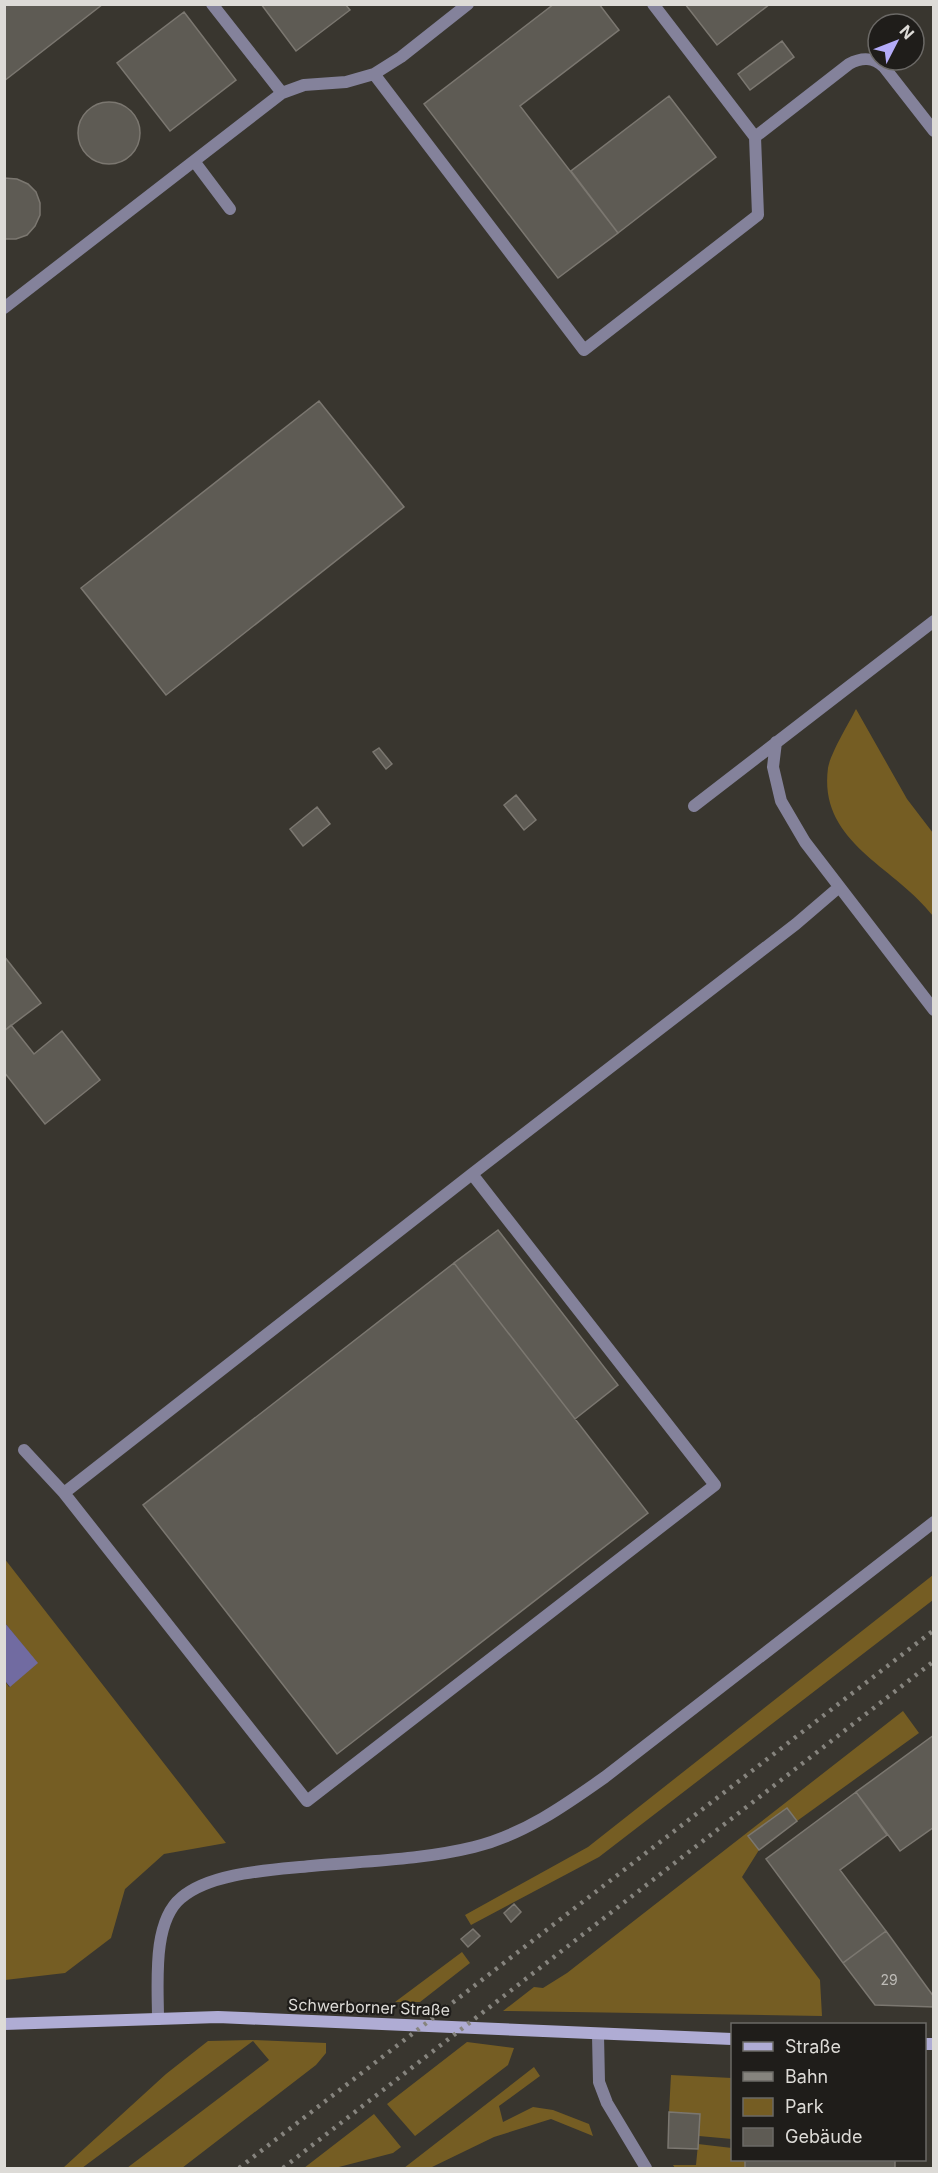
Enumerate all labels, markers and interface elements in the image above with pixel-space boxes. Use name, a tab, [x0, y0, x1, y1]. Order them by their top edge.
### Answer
north arrow	[866, 12, 926, 72]
text: N	[896, 21, 919, 43]
house number: 29	[880, 1971, 898, 1988]
street label: Schwerborner Straße	[288, 1994, 450, 2020]
legend	[731, 2023, 926, 2161]
text: Straße	[785, 2036, 841, 2057]
text: Bahn	[785, 2066, 828, 2087]
text: Park	[785, 2096, 824, 2117]
text: Gebäude	[785, 2126, 862, 2147]

